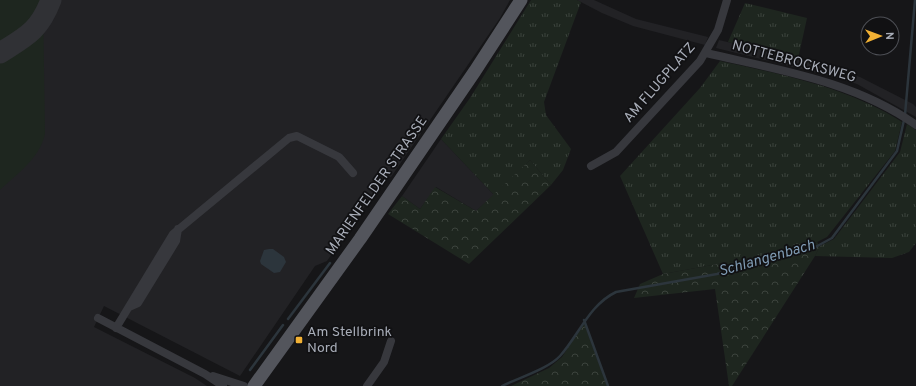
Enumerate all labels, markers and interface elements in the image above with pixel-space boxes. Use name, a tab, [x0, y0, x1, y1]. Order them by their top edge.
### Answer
north arrow	[860, 16, 900, 56]
text: N	[882, 32, 896, 40]
street label: NOTTEBROCKSWEG	[730, 37, 858, 87]
street label: AM FLUGPLATZ	[621, 39, 699, 127]
street label: MARIENFELDER STRASSE	[323, 113, 431, 259]
water label: Schlangenbach	[717, 236, 817, 282]
place label: Am Stellbrink Nord	[307, 324, 392, 357]
marker: Am Stellbrink Nord	[294, 335, 304, 345]

